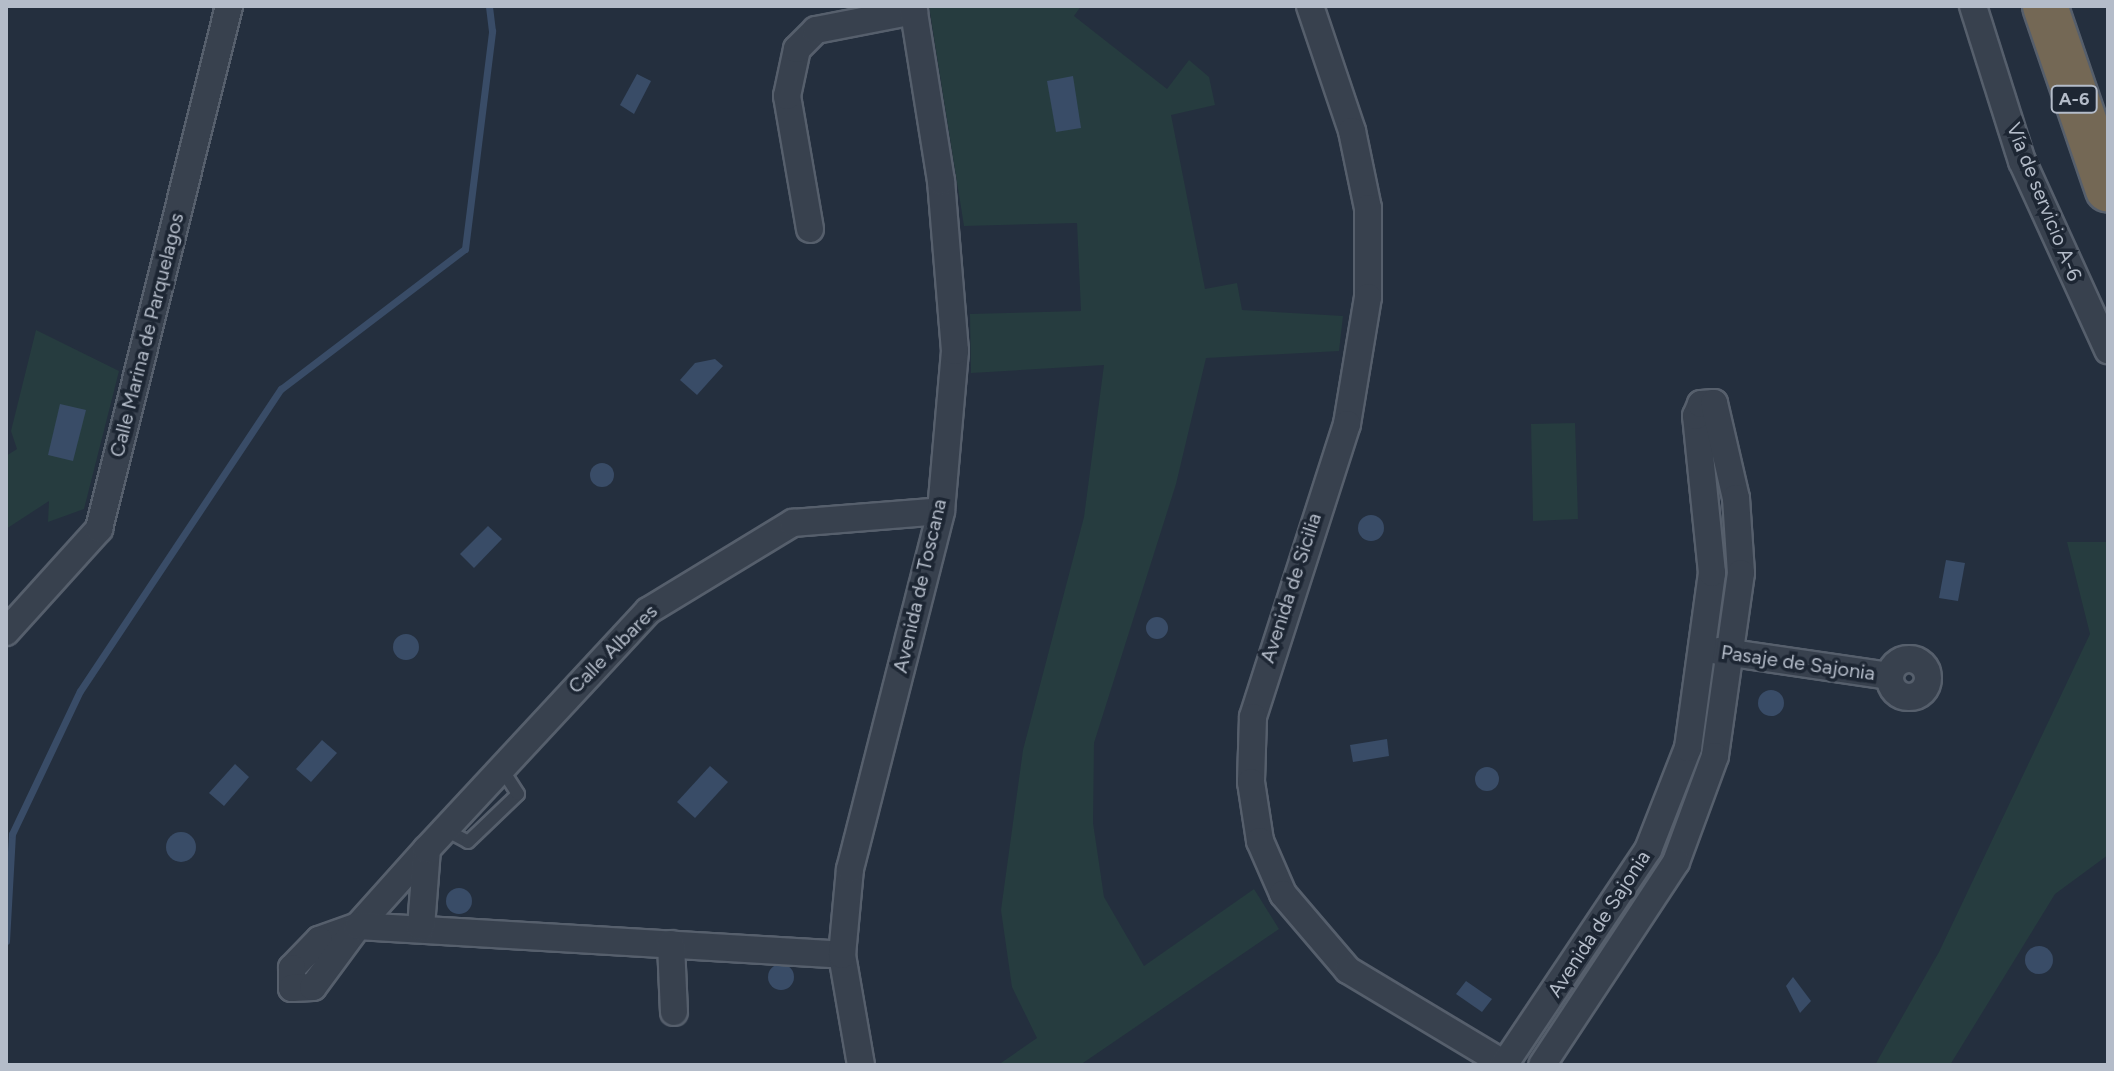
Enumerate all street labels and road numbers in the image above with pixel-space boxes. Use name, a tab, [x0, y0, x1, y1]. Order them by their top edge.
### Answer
road number: A-6	[2050, 85, 2098, 113]
street label: Vía de servicio A-6	[2001, 119, 2087, 285]
street label: Calle Marina de Parquelagos	[105, 210, 189, 460]
street label: Avenida de Toscana	[888, 497, 952, 675]
street label: Avenida de Sicilia	[1255, 510, 1327, 666]
street label: Calle Albares	[563, 599, 663, 699]
street label: Pasaje de Sajonia	[1719, 640, 1877, 686]
street label: Avenida de Sajonia	[1543, 846, 1655, 1002]

